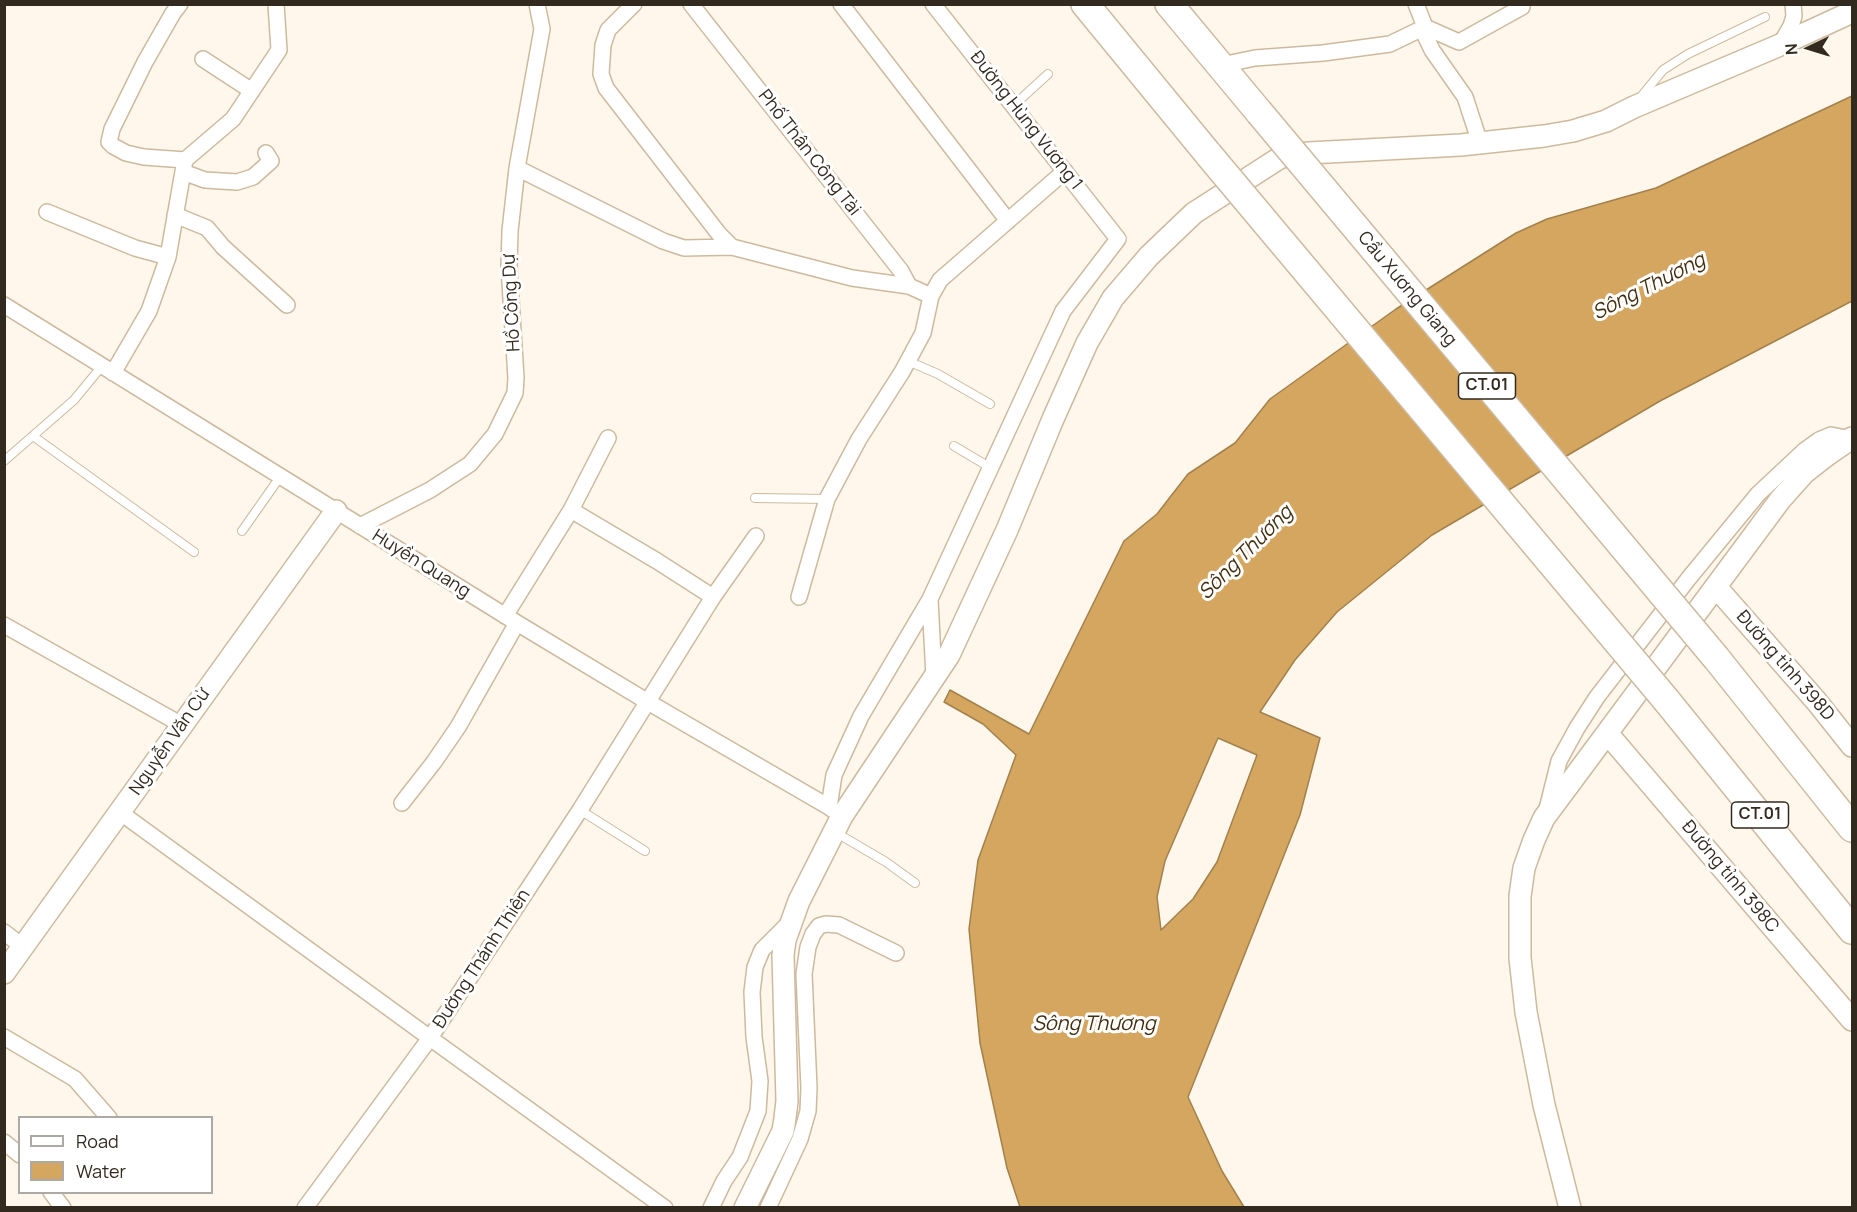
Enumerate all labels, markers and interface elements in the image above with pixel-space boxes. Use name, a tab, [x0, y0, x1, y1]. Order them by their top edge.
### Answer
north arrow	[1779, 18, 1839, 78]
text: N	[1780, 43, 1802, 56]
street label: Đường Hùng Vương 1	[965, 47, 1087, 195]
street label: Phố Thân Công Tài	[753, 86, 865, 220]
street label: Cầu Xương Giang	[1353, 227, 1461, 351]
water label: Sông Thương	[1589, 248, 1709, 326]
street label: Hồ Công Dự	[499, 254, 525, 352]
road number: CT.01	[1458, 373, 1516, 399]
water label: Sông Thương	[1194, 501, 1298, 605]
street label: Huyền Quang	[368, 525, 474, 603]
street label: Đường tỉnh 398D	[1731, 607, 1839, 725]
street label: Nguyễn Văn Cừ	[125, 685, 215, 799]
road number: CT.01	[1732, 802, 1788, 828]
street label: Đường tỉnh 398C	[1677, 817, 1783, 937]
street label: Đường Thánh Thiên	[429, 885, 535, 1033]
water label: Sông Thương	[1032, 1012, 1156, 1036]
legend	[18, 1116, 213, 1194]
text: Road	[76, 1129, 119, 1153]
text: Water	[76, 1159, 126, 1183]

